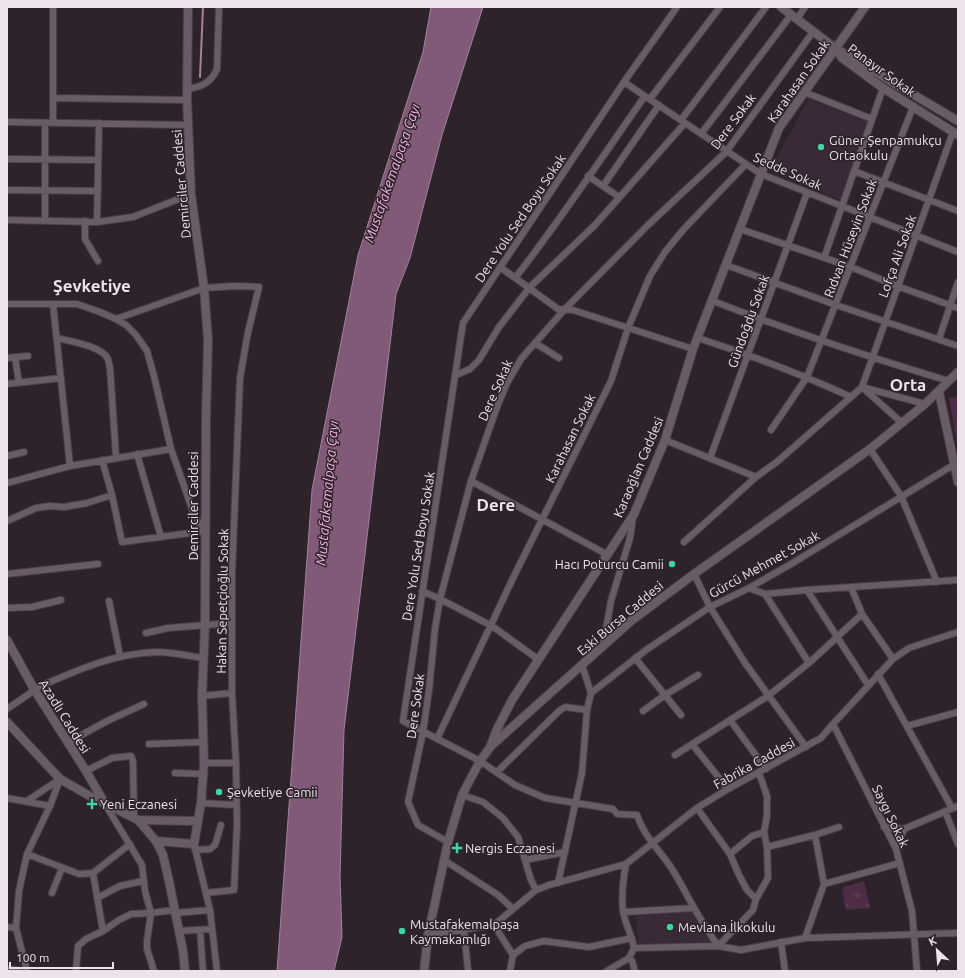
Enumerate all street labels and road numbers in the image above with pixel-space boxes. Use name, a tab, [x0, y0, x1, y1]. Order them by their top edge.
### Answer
street label: Karahasan Sokak	[764, 37, 832, 125]
street label: Panayır Sokak	[846, 41, 919, 99]
street label: Dere Sokak	[708, 90, 759, 151]
street label: Demirciler Caddesi	[169, 129, 193, 239]
street label: Sedde Sokak	[752, 150, 825, 193]
street label: Dere Yolu Sed Boyu Sokak	[472, 151, 568, 285]
street label: Rıdvan Hüseyin Sokak	[821, 176, 879, 299]
street label: Lofça Ali Sokak	[876, 212, 919, 299]
street label: Gündoğdu Sokak	[725, 272, 772, 370]
street label: Dere Sokak	[475, 357, 515, 423]
street label: Karahasan Sokak	[542, 391, 598, 485]
street label: Karaoğlan Caddesi	[611, 415, 665, 519]
street label: Demirciler Caddesi	[186, 451, 200, 561]
street label: Dere Yolu Sed Boyu Sokak	[399, 470, 437, 622]
street label: Hakan Sepetçioğlu Sokak	[214, 528, 230, 674]
street label: Gürcü Mehmet Sokak	[706, 528, 822, 600]
street label: Eski Bursa Caddesi	[574, 578, 666, 658]
street label: Dere Sokak	[404, 672, 427, 739]
street label: Azadlı Caddesi	[37, 677, 93, 755]
street label: Fabrika Caddesi	[711, 735, 797, 791]
street label: Saygı Sokak	[870, 783, 912, 850]

